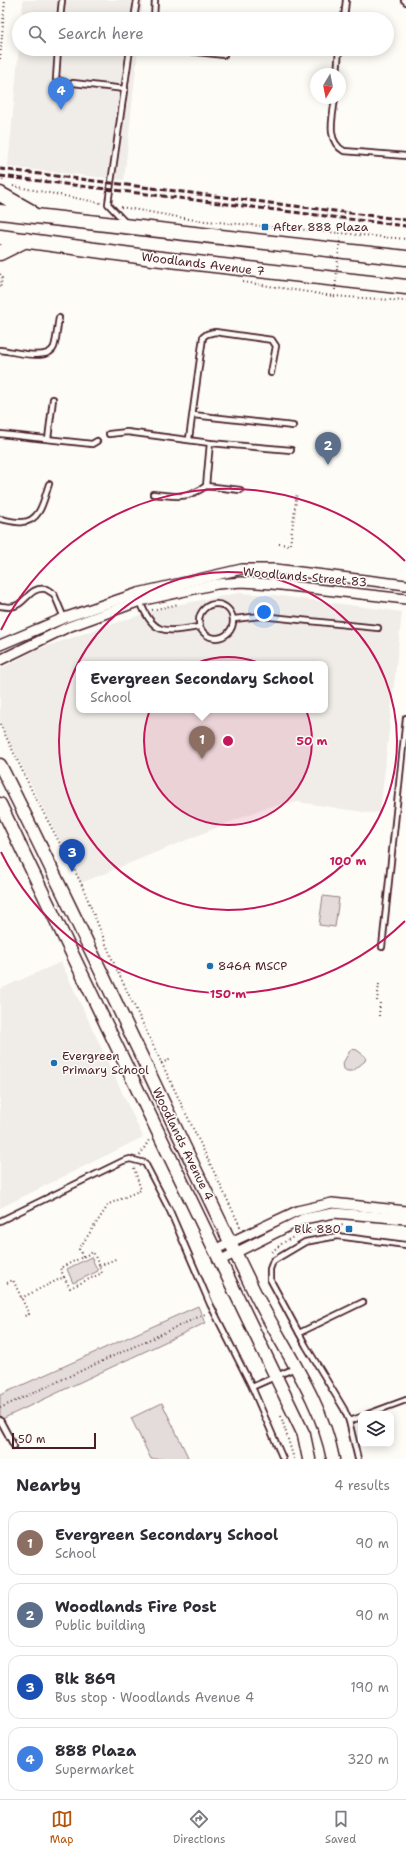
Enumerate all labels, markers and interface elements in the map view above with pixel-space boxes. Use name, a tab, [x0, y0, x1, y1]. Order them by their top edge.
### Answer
search box	[12, 12, 394, 56]
icon: search	[26, 23, 48, 45]
text: Search here	[58, 24, 144, 44]
north arrow	[310, 68, 346, 104]
pin: 4	[48, 77, 74, 110]
place label: After 888 Plaza	[273, 219, 369, 235]
marker: After 888 Plaza	[260, 222, 270, 232]
street label: Woodlands Avenue 7	[141, 249, 265, 279]
pin: 2	[315, 432, 341, 465]
street label: Woodlands Street 83	[242, 564, 368, 590]
your location	[254, 602, 274, 622]
popup	[76, 661, 328, 713]
text: Evergreen Secondary School	[90, 669, 314, 689]
text: School	[90, 689, 131, 706]
pin: 1	[189, 726, 215, 759]
text: 50 m	[297, 733, 328, 749]
centre of rings	[221, 734, 235, 748]
pin: 3	[59, 839, 85, 872]
text: 100 m	[330, 853, 367, 869]
place label: 846A MSCP	[218, 958, 287, 974]
marker: 846A MSCP	[205, 961, 215, 971]
text: 150 m	[210, 986, 246, 1002]
place label: Evergreen Primary School	[62, 1048, 149, 1078]
marker: Evergreen Primary School	[49, 1058, 59, 1068]
street label: Woodlands Avenue 4	[149, 1085, 217, 1203]
place label: Blk 880	[294, 1221, 341, 1237]
marker: Blk 880	[344, 1224, 354, 1234]
map controls	[358, 1411, 394, 1447]
button: layers	[358, 1411, 394, 1447]
scale bar	[12, 1431, 96, 1450]
text: 50 m	[18, 1432, 46, 1447]
text: Nearby	[16, 1474, 81, 1496]
text: 4 results	[334, 1477, 390, 1494]
text: Evergreen Secondary School	[55, 1525, 278, 1545]
text: 1	[27, 1535, 33, 1552]
text: 90 m	[355, 1535, 389, 1552]
text: School	[55, 1545, 96, 1562]
text: Woodlands Fire Post	[55, 1597, 217, 1617]
text: 2	[25, 1607, 35, 1624]
text: 90 m	[355, 1607, 389, 1624]
text: Public building	[55, 1617, 146, 1634]
text: Blk 869	[55, 1669, 115, 1689]
text: 3	[25, 1679, 35, 1696]
text: 190 m	[350, 1679, 389, 1696]
text: Bus stop · Woodlands Avenue 4	[55, 1689, 254, 1706]
text: 888 Plaza	[55, 1741, 136, 1761]
text: 4	[25, 1751, 35, 1768]
text: 320 m	[347, 1751, 389, 1768]
text: Supermarket	[55, 1761, 134, 1778]
tab: Map	[50, 1808, 73, 1847]
tab: Directions	[173, 1808, 225, 1847]
tab: Saved	[325, 1808, 356, 1847]

